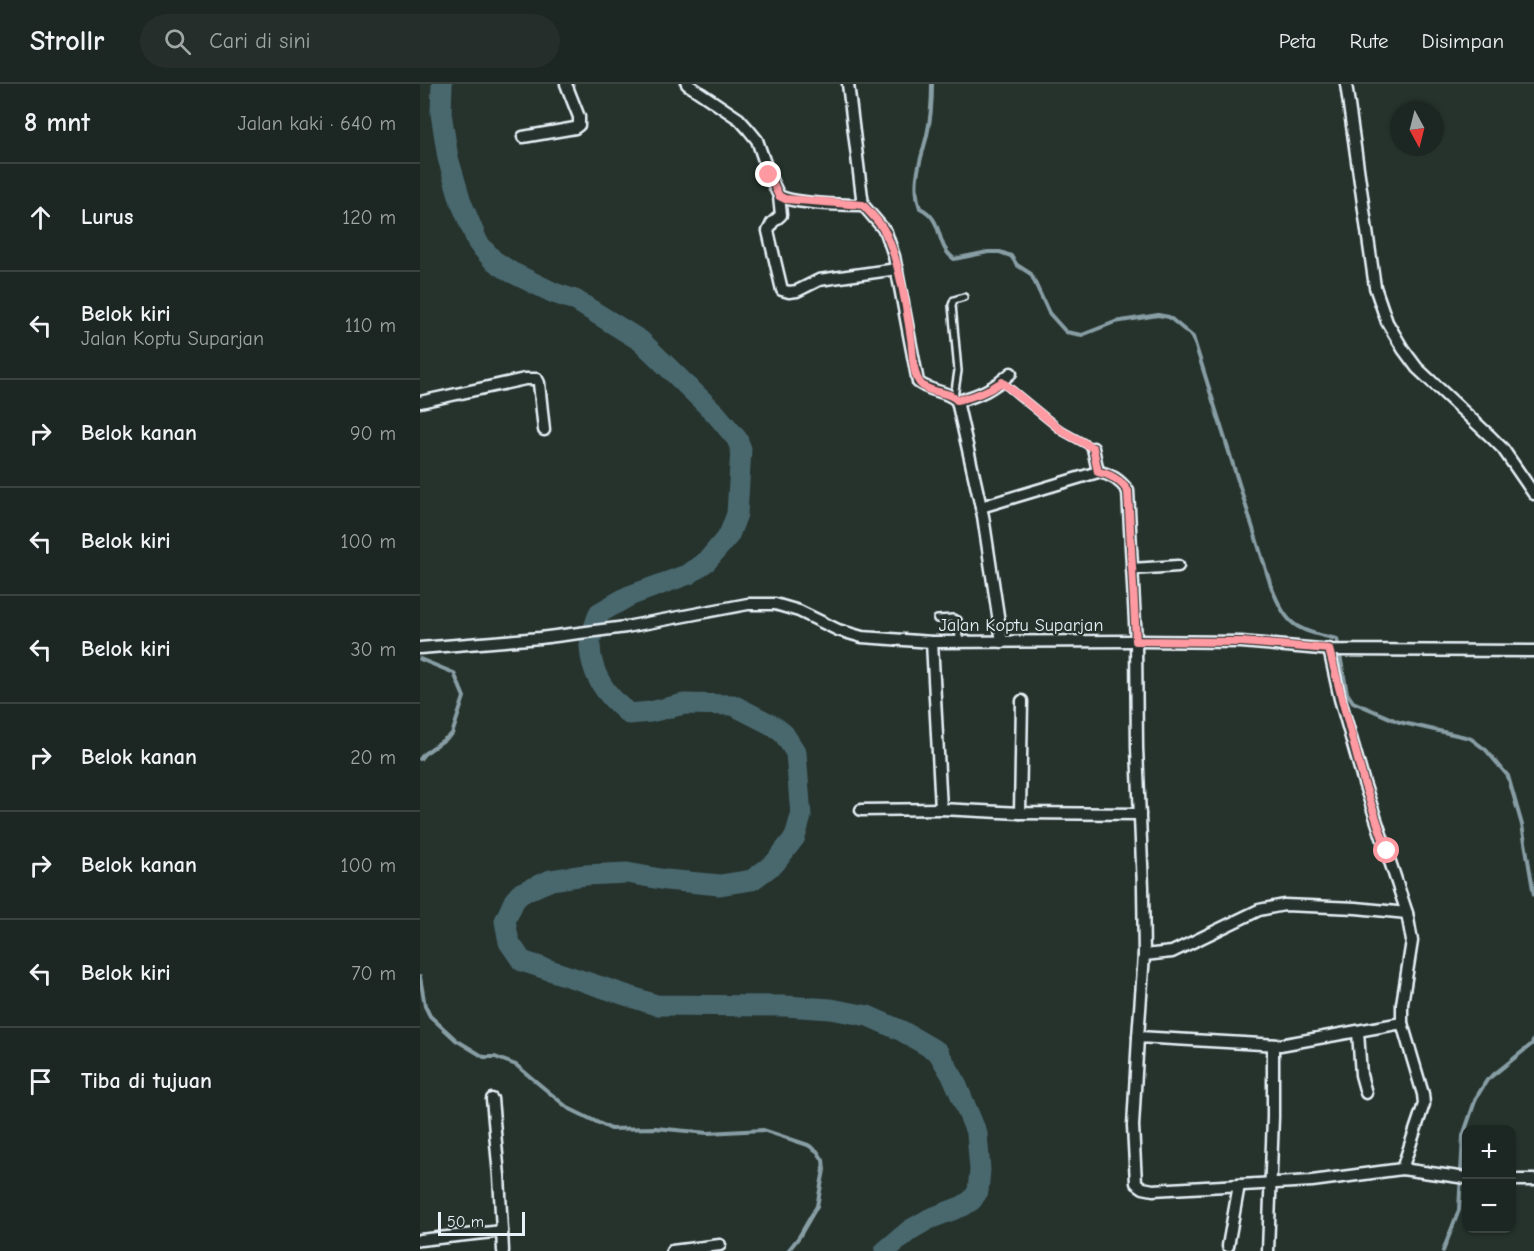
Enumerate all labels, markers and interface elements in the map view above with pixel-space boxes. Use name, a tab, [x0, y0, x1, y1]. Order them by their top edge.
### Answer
search box	[140, 14, 560, 68]
text: Strollr	[30, 25, 104, 57]
icon: search	[161, 25, 194, 58]
text: Cari di sini	[209, 28, 311, 54]
text: Peta	[1279, 29, 1316, 53]
text: Rute	[1349, 29, 1389, 53]
text: Disimpan	[1422, 29, 1504, 53]
north arrow	[1390, 102, 1444, 156]
text: 8 mnt	[24, 108, 90, 138]
text: Jalan kaki · 640 m	[238, 112, 396, 135]
route end	[755, 161, 781, 187]
icon: ahead	[24, 201, 57, 234]
text: Lurus	[81, 204, 133, 230]
text: 120 m	[342, 206, 396, 229]
text: Belok kiri	[81, 301, 171, 327]
icon: left	[24, 309, 57, 342]
text: 110 m	[345, 314, 396, 337]
text: Jalan Koptu Suparjan	[81, 327, 264, 350]
icon: right	[24, 417, 57, 450]
text: Belok kanan	[81, 420, 197, 446]
text: 90 m	[350, 422, 396, 445]
icon: left	[24, 525, 57, 558]
text: Belok kiri	[81, 528, 171, 554]
text: 100 m	[341, 530, 396, 553]
street label: Jalan Koptu Suparjan	[939, 615, 1103, 636]
icon: left	[24, 633, 57, 666]
text: Belok kiri	[81, 636, 171, 662]
text: 30 m	[350, 638, 396, 661]
icon: right	[24, 741, 57, 774]
text: Belok kanan	[81, 744, 197, 770]
text: 20 m	[350, 746, 396, 769]
route start	[1373, 837, 1399, 863]
icon: right	[24, 849, 57, 882]
text: Belok kanan	[81, 852, 197, 878]
text: 100 m	[341, 854, 396, 877]
icon: left	[24, 957, 57, 990]
text: Belok kiri	[81, 960, 171, 986]
text: 70 m	[351, 962, 396, 985]
icon: arrive	[24, 1065, 57, 1098]
text: Tiba di tujuan	[81, 1068, 212, 1094]
map controls	[1462, 1125, 1516, 1233]
button: +	[1462, 1125, 1516, 1179]
button: −	[1462, 1179, 1516, 1233]
scale bar	[438, 1209, 525, 1236]
text: 50 m	[447, 1213, 484, 1231]

